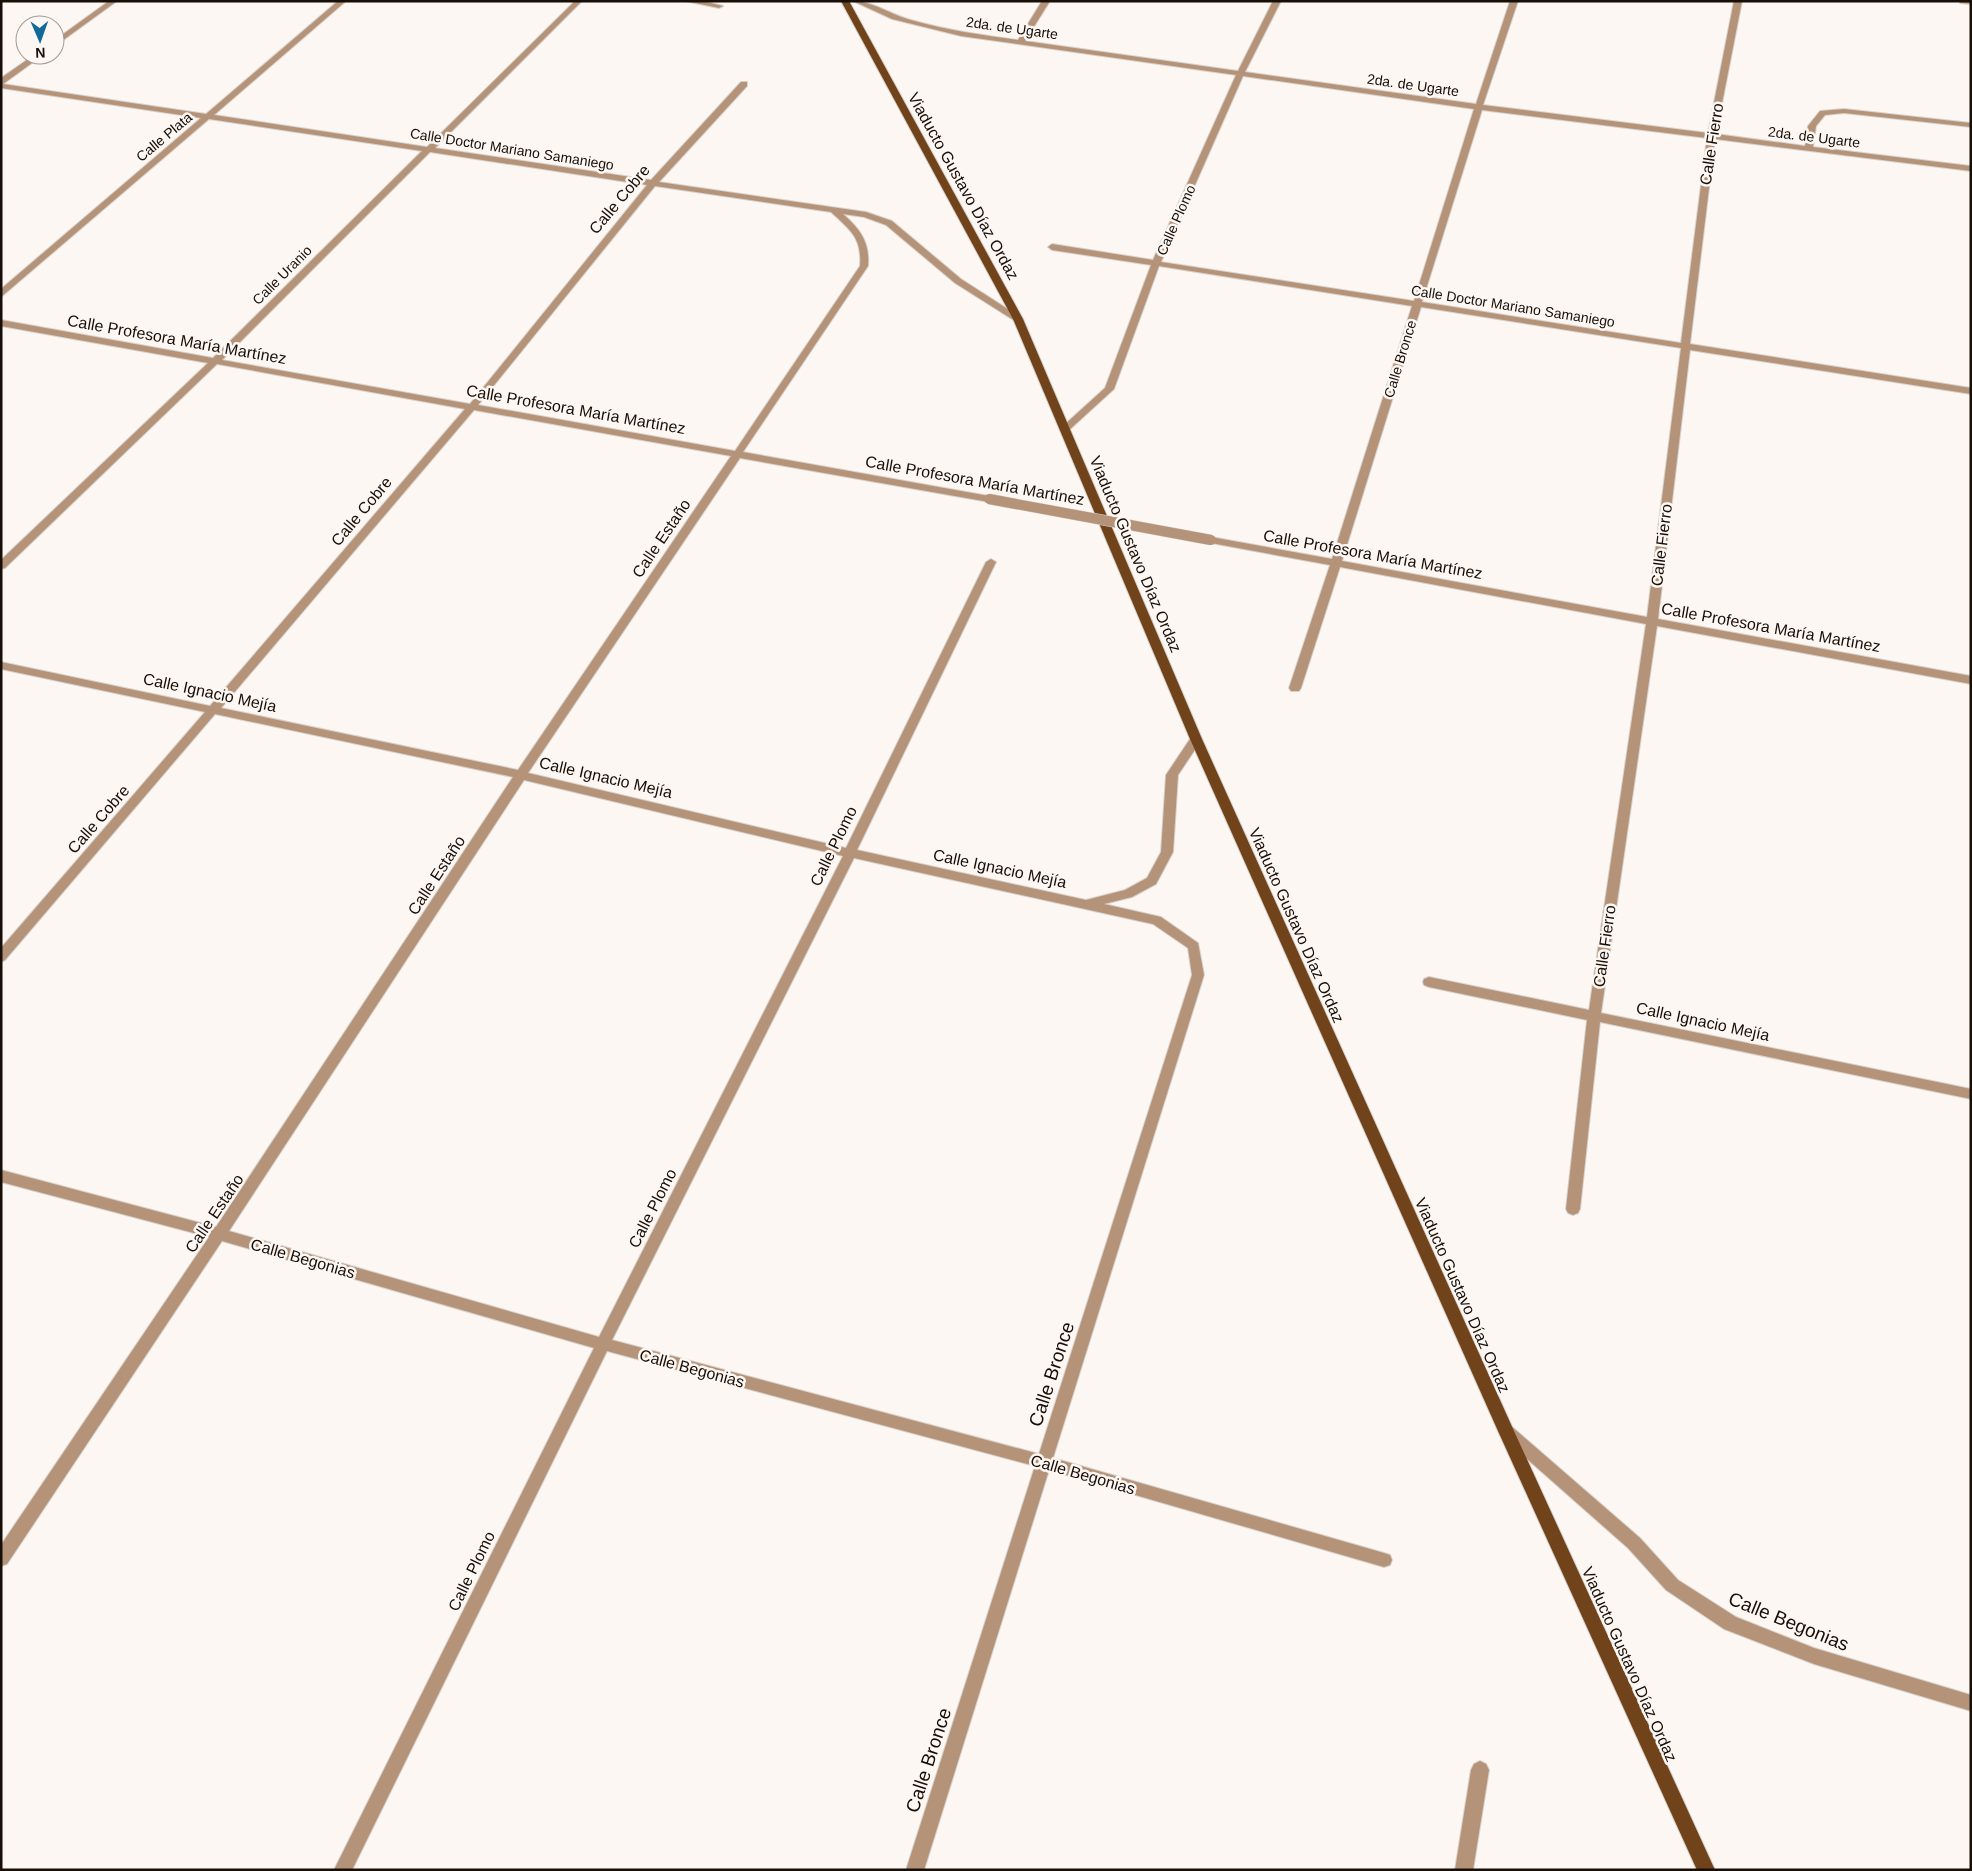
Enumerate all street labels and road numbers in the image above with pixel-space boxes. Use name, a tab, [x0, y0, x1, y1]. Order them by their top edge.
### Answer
street label: 2da. de Ugarte	[965, 14, 1059, 42]
street label: 2da. de Ugarte	[1366, 71, 1460, 99]
street label: Viaducto Gustavo Díaz Ordaz	[905, 90, 1022, 283]
street label: Calle Fierro	[1697, 102, 1726, 186]
street label: Calle Plata	[133, 109, 195, 165]
street label: 2da. de Ugarte	[1767, 123, 1861, 151]
street label: Calle Doctor Mariano Samaniego	[409, 125, 615, 173]
street label: Calle Cobre	[586, 161, 653, 237]
street label: Calle Plomo	[1153, 182, 1199, 258]
street label: Calle Uranio	[249, 242, 315, 308]
street label: Calle Doctor Mariano Samaniego	[1410, 282, 1616, 330]
street label: Calle Profesora María Martínez	[66, 312, 288, 367]
street label: Calle Bronce	[1381, 318, 1419, 400]
street label: Calle Profesora María Martínez	[465, 382, 687, 437]
street label: Calle Profesora María Martínez	[864, 453, 1086, 508]
street label: Viaducto Gustavo Díaz Ordaz	[1086, 454, 1185, 655]
street label: Calle Cobre	[328, 473, 395, 549]
street label: Calle Estaño	[629, 496, 694, 581]
street label: Calle Fierro	[1648, 503, 1675, 587]
street label: Calle Profesora María Martínez	[1262, 527, 1484, 582]
street label: Calle Profesora María Martínez	[1660, 600, 1882, 655]
street label: Calle Ignacio Mejía	[142, 670, 278, 715]
street label: Calle Ignacio Mejía	[538, 754, 674, 801]
street label: Calle Cobre	[64, 782, 133, 857]
street label: Calle Plomo	[807, 804, 860, 889]
street label: Viaducto Gustavo Díaz Ordaz	[1246, 825, 1347, 1025]
street label: Calle Estaño	[405, 833, 468, 918]
street label: Calle Ignacio Mejía	[932, 846, 1068, 891]
street label: Calle Fierro	[1590, 904, 1619, 988]
street label: Calle Ignacio Mejía	[1635, 999, 1771, 1044]
street label: Calle Plomo	[625, 1166, 680, 1251]
street label: Calle Estaño	[182, 1171, 247, 1256]
street label: Viaducto Gustavo Díaz Ordaz	[1412, 1195, 1513, 1395]
street label: Calle Begonias	[249, 1235, 357, 1281]
street label: Calle Bronce	[1025, 1319, 1078, 1429]
street label: Calle Begonias	[638, 1346, 746, 1391]
street label: Calle Begonias	[1029, 1451, 1137, 1497]
street label: Calle Plomo	[445, 1529, 498, 1614]
street label: Viaducto Gustavo Díaz Ordaz	[1579, 1564, 1680, 1764]
street label: Calle Begonias	[1726, 1588, 1852, 1655]
street label: Calle Bronce	[902, 1705, 955, 1815]

